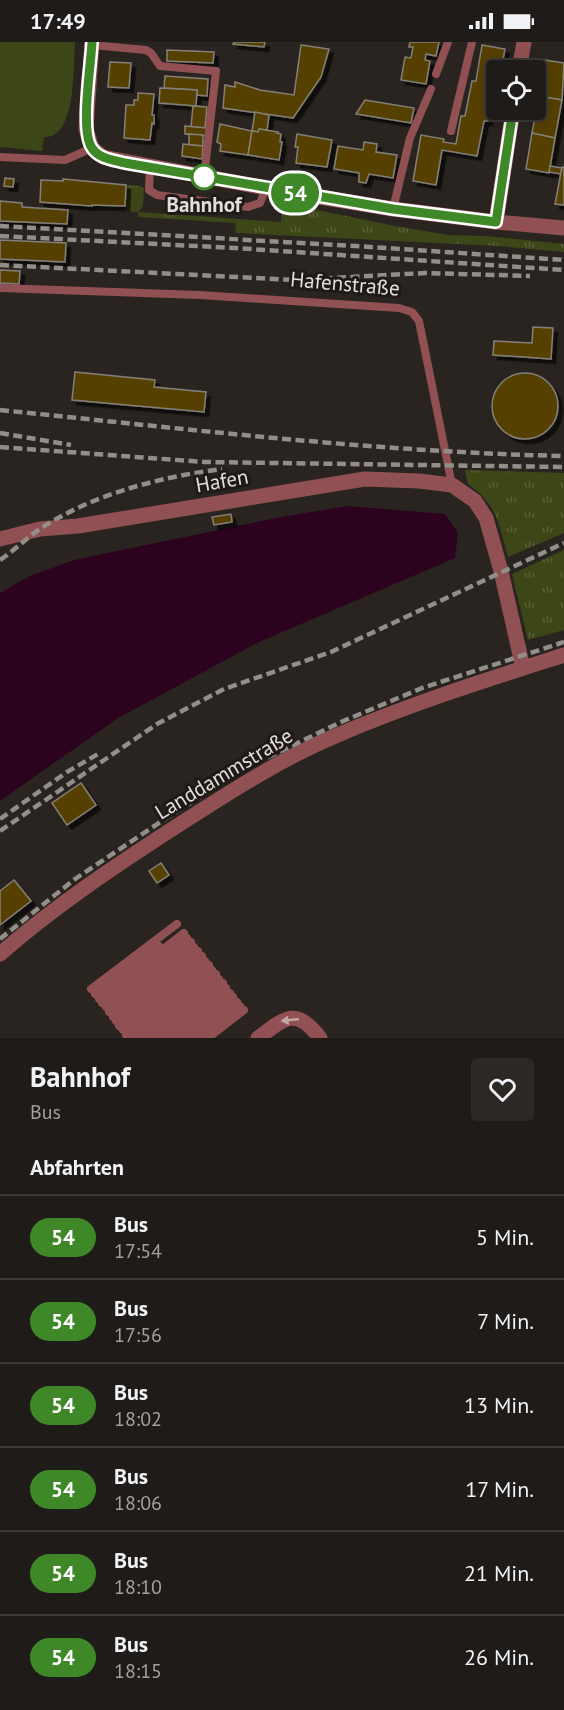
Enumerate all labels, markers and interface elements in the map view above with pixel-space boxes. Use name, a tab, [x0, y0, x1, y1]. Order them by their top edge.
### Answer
text: 17:49	[30, 7, 86, 35]
map controls	[486, 60, 546, 120]
button: locate	[486, 60, 546, 120]
marker: Bahnhof	[191, 164, 217, 190]
line badge: 54	[268, 174, 322, 212]
text: 54	[283, 180, 307, 207]
place label: Bahnhof	[167, 191, 243, 218]
street label: Hafenstraße	[289, 265, 401, 302]
street label: Hafen	[193, 463, 250, 498]
street label: Landdammstraße	[150, 722, 298, 825]
one-way arrow	[281, 1015, 300, 1025]
text: Bahnhof	[30, 1058, 130, 1095]
button: heart	[471, 1058, 534, 1121]
text: Bus	[30, 1099, 61, 1125]
text: Abfahrten	[30, 1153, 124, 1181]
text: Bus	[114, 1210, 148, 1238]
text: 5 Min.	[476, 1223, 534, 1251]
text: 54	[51, 1224, 75, 1251]
text: 17:54	[114, 1238, 162, 1264]
text: Bus	[114, 1294, 148, 1322]
text: 7 Min.	[477, 1307, 534, 1335]
text: 54	[51, 1308, 75, 1335]
text: 17:56	[114, 1322, 162, 1348]
text: Bus	[114, 1378, 148, 1406]
text: 13 Min.	[464, 1391, 534, 1419]
text: 54	[51, 1392, 75, 1419]
text: 18:02	[114, 1406, 162, 1432]
text: Bus	[114, 1462, 148, 1490]
text: 17 Min.	[465, 1475, 534, 1503]
text: 54	[51, 1476, 75, 1503]
text: 18:06	[114, 1490, 162, 1516]
text: Bus	[114, 1546, 148, 1574]
text: 21 Min.	[464, 1559, 534, 1587]
text: 54	[51, 1560, 75, 1587]
text: 18:10	[114, 1574, 162, 1600]
text: Bus	[114, 1630, 148, 1658]
text: 26 Min.	[464, 1643, 534, 1671]
text: 54	[51, 1644, 75, 1671]
text: 18:15	[114, 1658, 162, 1684]

